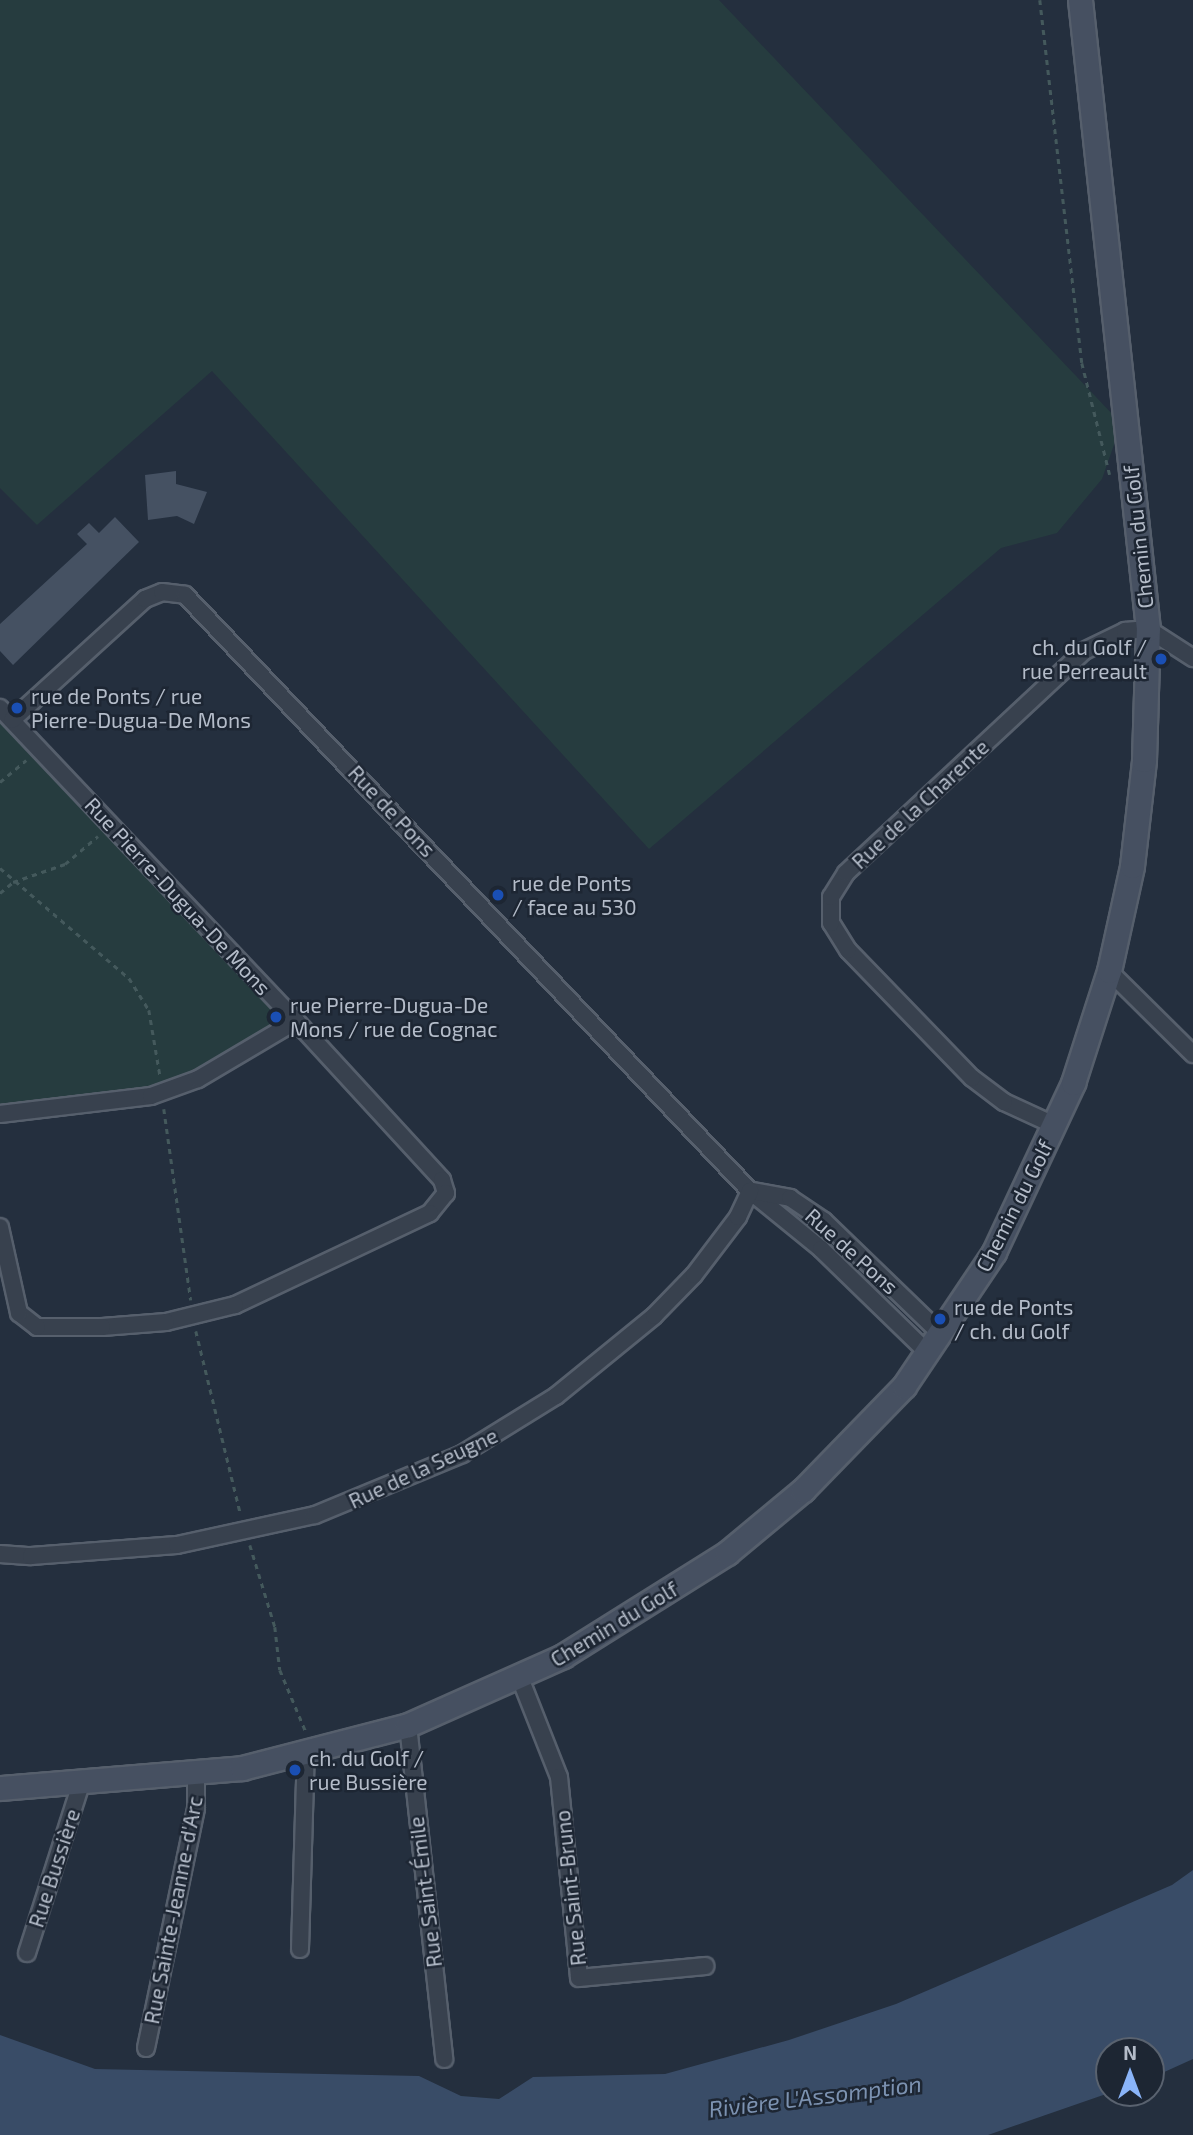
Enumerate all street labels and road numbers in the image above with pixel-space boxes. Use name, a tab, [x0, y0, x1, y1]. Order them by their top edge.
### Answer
street label: Chemin du Golf	[1118, 464, 1158, 610]
street label: Rue de la Charente	[846, 734, 994, 874]
street label: Rue de Pons	[343, 760, 441, 862]
street label: Rue Pierre-Dugua-De Mons	[80, 792, 276, 1000]
street label: Chemin du Golf	[970, 1136, 1058, 1276]
street label: Rue de Pons	[800, 1203, 904, 1299]
street label: Rue de la Seugne	[344, 1422, 502, 1514]
street label: Chemin du Golf	[546, 1576, 682, 1672]
street label: Rue Sainte-Jeanne-d'Arc	[139, 1794, 207, 2026]
street label: Rue Bussière	[23, 1806, 85, 1930]
street label: Rue Saint-Bruno	[549, 1809, 591, 1967]
street label: Rue Saint-Émile	[403, 1815, 447, 1969]

